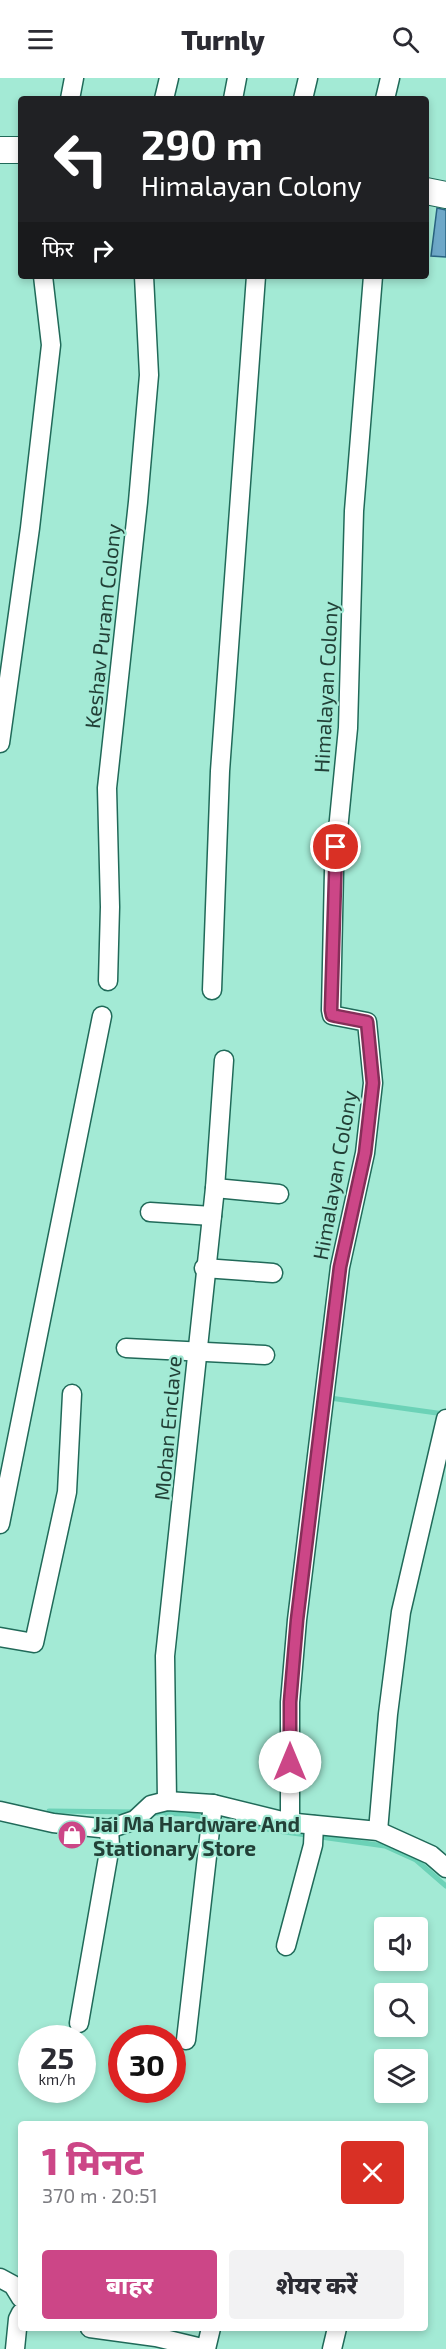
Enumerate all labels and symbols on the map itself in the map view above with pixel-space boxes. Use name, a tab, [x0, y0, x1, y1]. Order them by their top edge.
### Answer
street label: Keshav Puram Colony	[79, 522, 125, 730]
street label: Himalayan Colony	[308, 601, 342, 773]
pin	[310, 821, 361, 872]
street label: Himalayan Colony	[307, 1088, 361, 1262]
street label: Mohan Enclave	[148, 1355, 186, 1501]
position arrow	[258, 1730, 322, 1794]
place label: Jai Ma Hardware And Stationary Store	[93, 1811, 300, 1861]
shop icon: Jai Ma Hardware And Stationary Store	[56, 1819, 88, 1851]
speed limit sign: 30	[108, 2025, 186, 2103]

